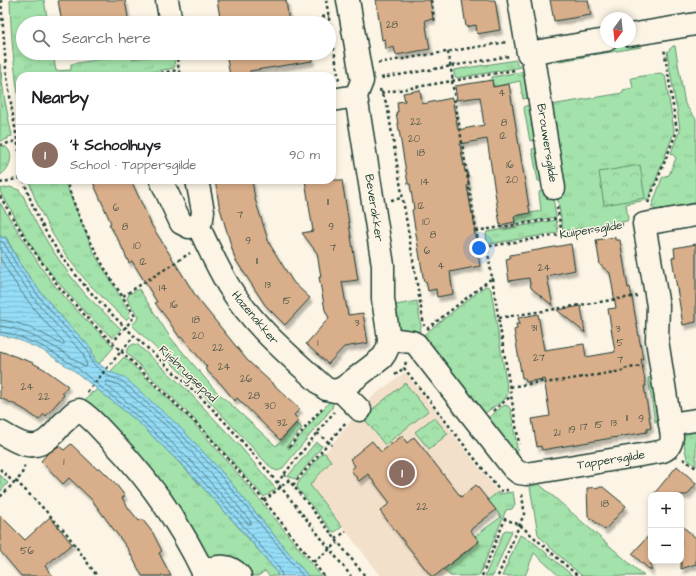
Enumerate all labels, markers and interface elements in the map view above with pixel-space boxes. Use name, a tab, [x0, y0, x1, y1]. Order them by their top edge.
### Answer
north arrow	[600, 12, 636, 48]
search box	[16, 16, 336, 60]
house number: 28	[386, 18, 399, 32]
icon: search	[30, 27, 52, 49]
text: Search here	[62, 28, 151, 49]
text: Nearby	[32, 86, 89, 110]
house number: 4	[499, 86, 506, 100]
street label: Brouwersgilde	[531, 102, 562, 184]
house number: 22	[410, 115, 422, 129]
house number: 8	[501, 116, 508, 130]
house number: 12	[499, 129, 507, 143]
house number: 20	[408, 132, 420, 146]
text: 't Schoolhuys	[70, 135, 161, 156]
text: 1	[44, 146, 46, 164]
text: 90 m	[289, 146, 320, 164]
house number: 18	[417, 146, 425, 160]
text: School · Tappersgilde	[70, 156, 196, 174]
house number: 16	[506, 158, 514, 172]
street label: Beverakker	[360, 173, 388, 243]
house number: 20	[506, 173, 518, 187]
house number: 14	[421, 175, 429, 189]
house number: 11	[327, 195, 330, 209]
house number: 12	[417, 199, 425, 213]
house number: 6	[113, 201, 120, 215]
house number: 7	[237, 208, 243, 222]
house number: 10	[422, 215, 430, 229]
street label: Kuipersgilde	[558, 217, 624, 244]
house number: 8	[122, 220, 129, 234]
house number: 9	[328, 220, 334, 234]
house number: 8	[430, 228, 437, 242]
house number: 9	[245, 234, 251, 248]
your location	[469, 238, 489, 258]
house number: 10	[133, 239, 141, 253]
house number: 7	[330, 241, 336, 255]
house number: 6	[424, 244, 431, 258]
house number: 11	[256, 254, 259, 268]
house number: 12	[139, 255, 147, 269]
house number: 4	[438, 259, 445, 273]
house number: 24	[538, 261, 550, 275]
house number: 13	[265, 278, 271, 292]
house number: 14	[159, 281, 167, 295]
street label: Hazenakker	[227, 287, 283, 349]
house number: 15	[283, 294, 291, 308]
house number: 16	[170, 298, 178, 312]
house number: 18	[192, 313, 200, 327]
house number: 3	[354, 316, 360, 330]
house number: 31	[531, 321, 538, 335]
house number: 3	[615, 322, 621, 336]
house number: 20	[192, 329, 204, 343]
house number: 1	[317, 336, 319, 350]
house number: 5	[616, 336, 624, 350]
house number: 22	[212, 341, 224, 355]
street label: Rijsbrugsepad	[154, 342, 221, 407]
house number: 27	[533, 351, 545, 365]
house number: 7	[617, 353, 623, 367]
house number: 24	[218, 360, 230, 374]
house number: 26	[240, 372, 253, 386]
house number: 24	[21, 380, 33, 394]
house number: 28	[248, 389, 261, 403]
house number: 22	[38, 390, 50, 404]
house number: 30	[264, 399, 276, 413]
house number: 11	[626, 411, 629, 425]
house number: 9	[638, 412, 644, 426]
house number: 32	[277, 416, 288, 430]
house number: 13	[611, 416, 617, 430]
house number: 15	[595, 418, 603, 432]
house number: 17	[580, 420, 588, 434]
house number: 19	[569, 423, 576, 437]
house number: 21	[553, 426, 561, 440]
street label: Tappersgilde	[576, 446, 647, 475]
house number: 1	[63, 455, 65, 469]
pin: 1	[389, 458, 415, 488]
map controls	[648, 492, 684, 564]
button: +	[648, 492, 684, 528]
house number: 18	[601, 497, 609, 511]
house number: 22	[416, 500, 428, 514]
button: −	[648, 528, 684, 564]
house number: 56	[20, 544, 34, 558]

